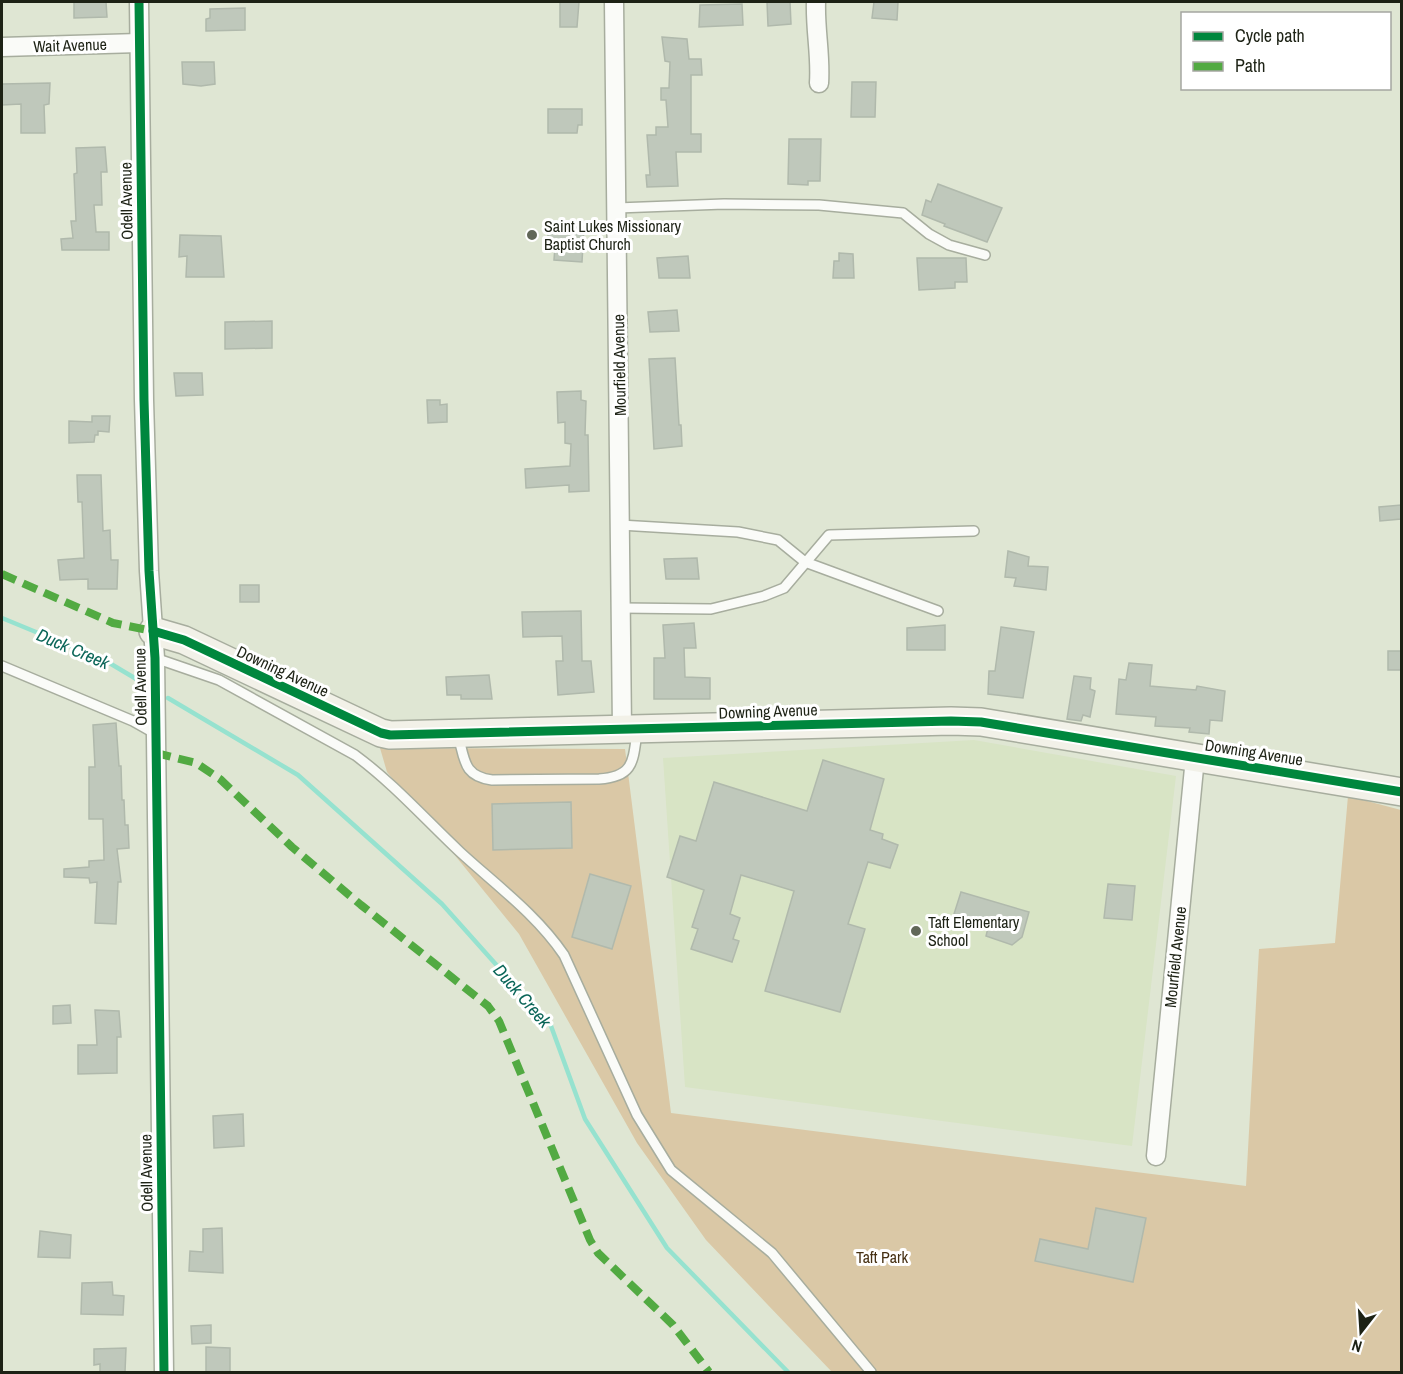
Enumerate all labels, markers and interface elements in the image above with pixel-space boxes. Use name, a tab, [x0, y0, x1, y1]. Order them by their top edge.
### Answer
legend	[1181, 12, 1391, 90]
text: Cycle path	[1235, 23, 1305, 48]
street label: Wait Avenue	[33, 33, 107, 57]
text: Path	[1235, 53, 1265, 78]
street label: Odell Avenue	[114, 162, 138, 240]
place label: Saint Lukes Missionary Baptist Church	[544, 215, 682, 255]
marker: Saint Lukes Missionary Baptist Church	[525, 228, 539, 242]
street label: Mourfield Avenue	[607, 314, 631, 416]
water label: Duck Creek	[33, 622, 114, 675]
street label: Downing Avenue	[233, 640, 333, 702]
street label: Odell Avenue	[128, 648, 152, 726]
street label: Downing Avenue	[718, 698, 818, 724]
street label: Downing Avenue	[1203, 733, 1305, 771]
street label: Mourfield Avenue	[1159, 905, 1191, 1009]
place label: Taft Elementary School	[928, 911, 1020, 951]
marker: Taft Elementary School	[909, 924, 923, 938]
water label: Duck Creek	[488, 958, 558, 1033]
street label: Odell Avenue	[134, 1134, 158, 1212]
park label: Taft Park	[856, 1246, 908, 1268]
north arrow	[1331, 1302, 1391, 1362]
text: N	[1349, 1334, 1364, 1358]

